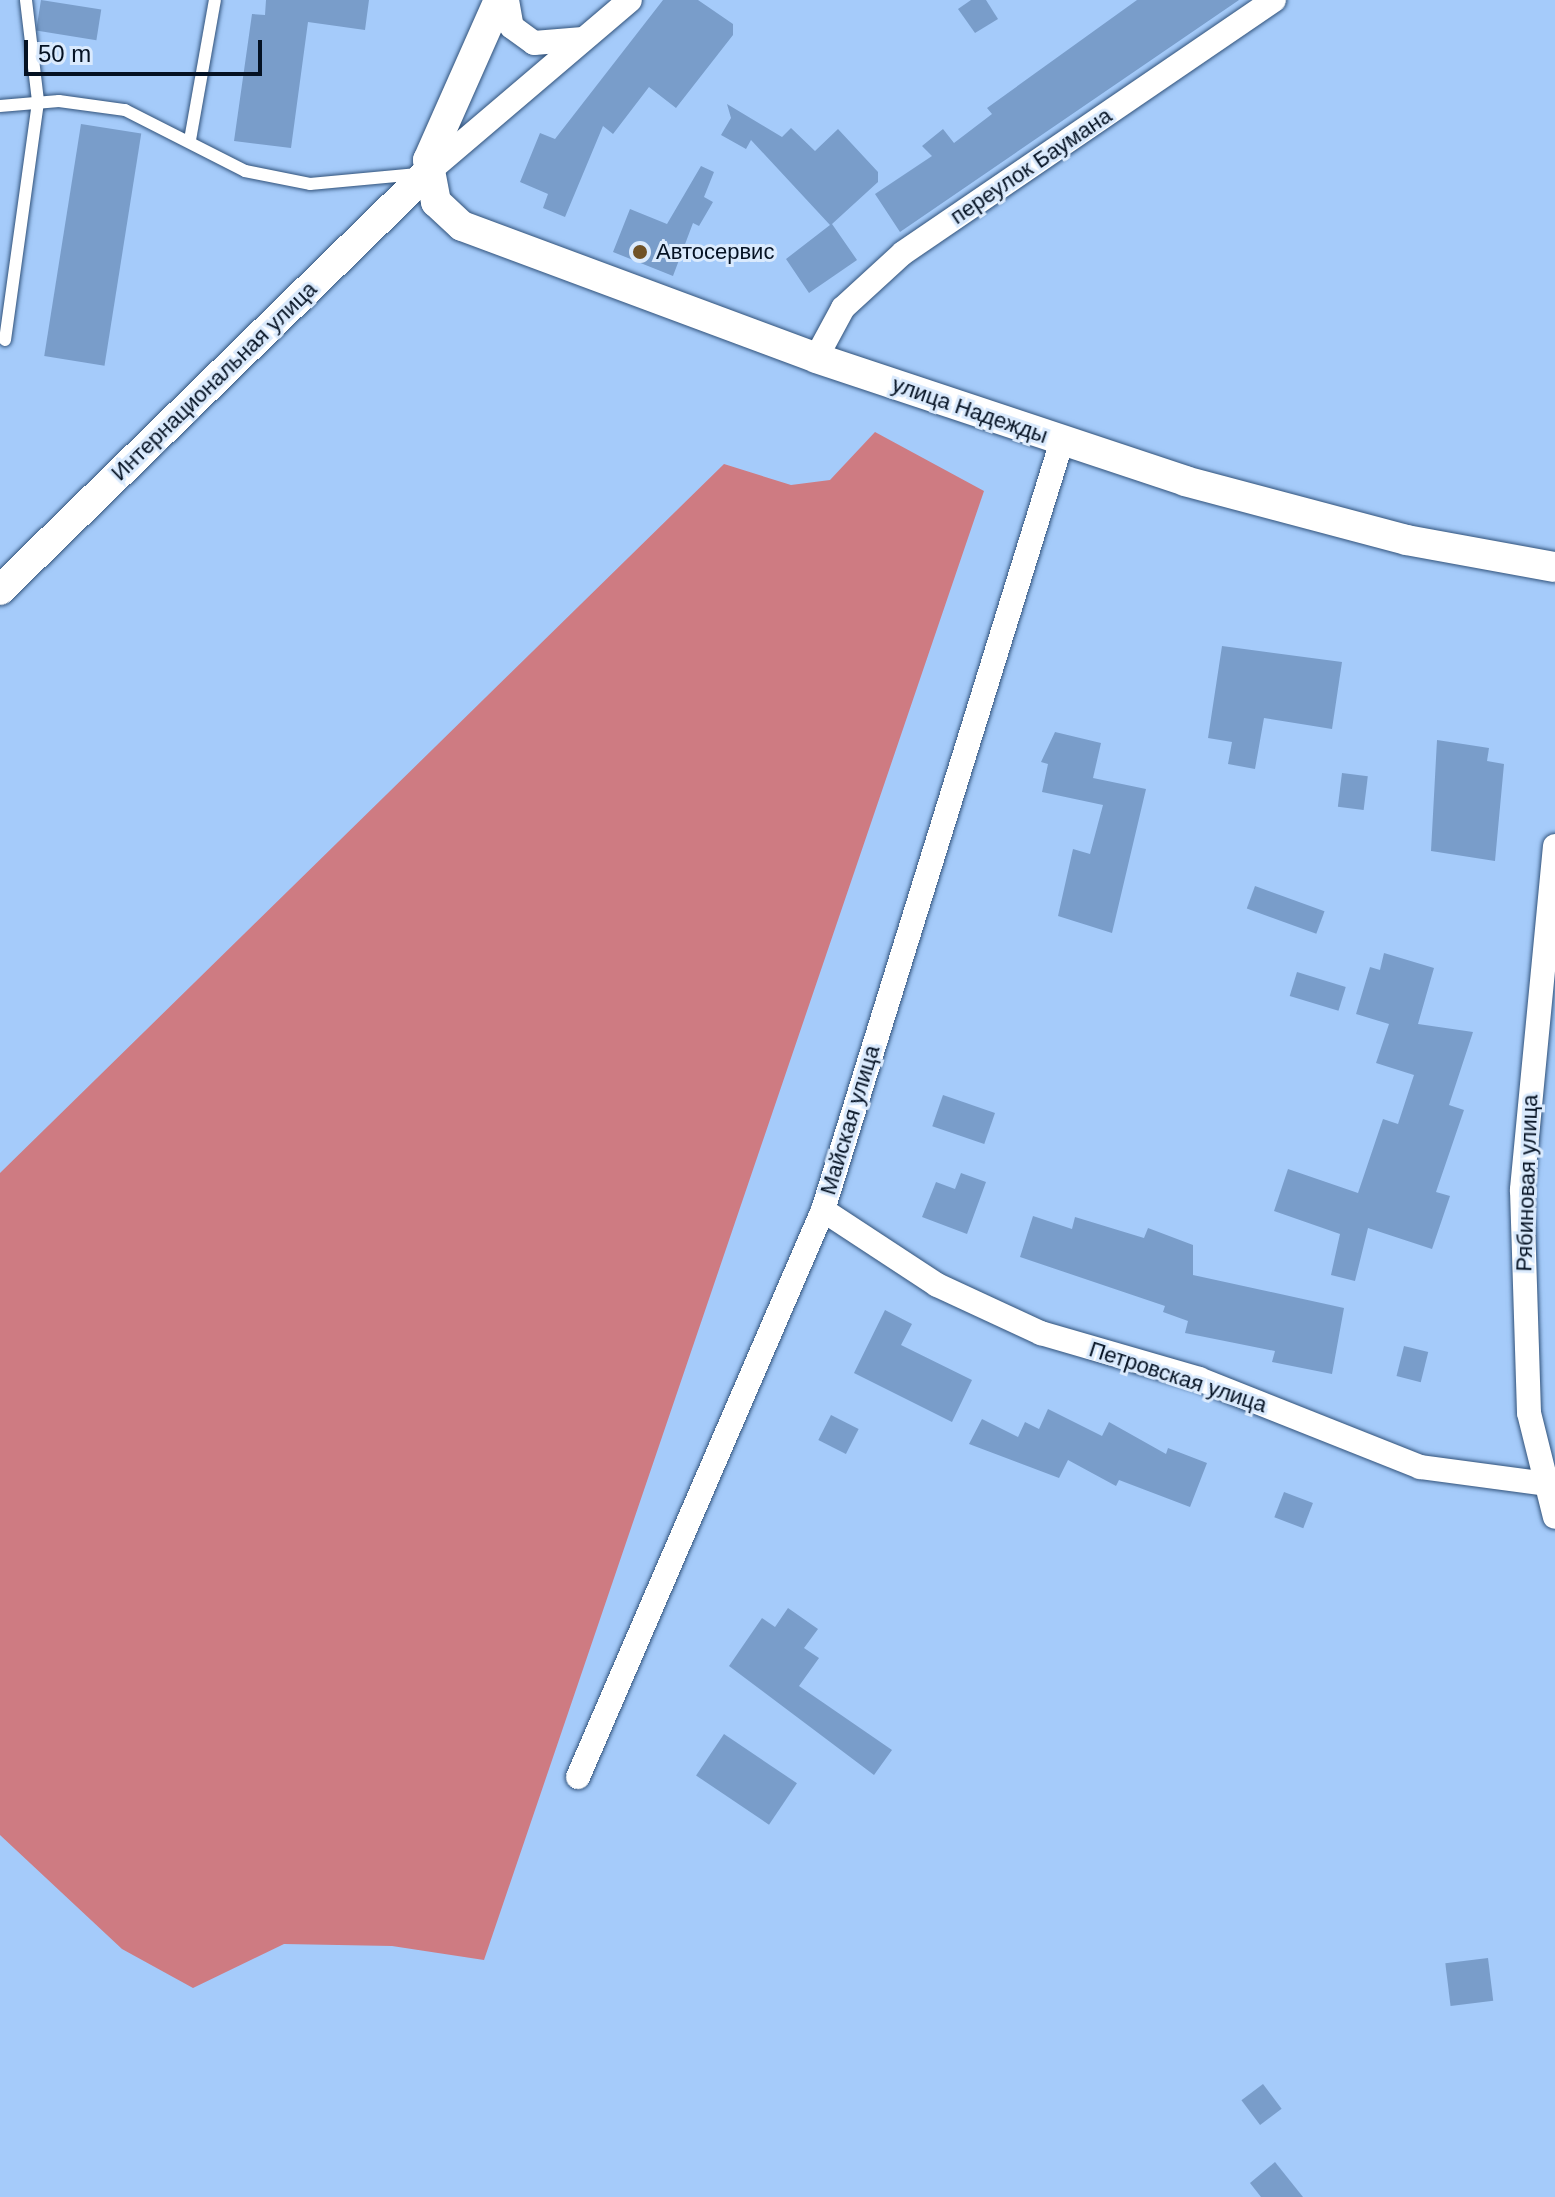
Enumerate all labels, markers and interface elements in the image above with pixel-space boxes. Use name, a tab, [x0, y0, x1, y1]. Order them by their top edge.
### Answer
scale bar	[28, 24, 266, 74]
text: 50 m	[38, 40, 91, 67]
street label: переулок Баумана	[945, 102, 1117, 230]
place label: Автосервис	[656, 239, 774, 265]
marker: Автосервис	[631, 243, 649, 261]
street label: Интернациональная улица	[106, 276, 322, 486]
street label: улица Надежды	[889, 371, 1051, 449]
street label: Майская улица	[815, 1042, 885, 1198]
street label: Рябиновая улица	[1511, 1094, 1543, 1272]
street label: Петровская улица	[1086, 1336, 1270, 1418]

